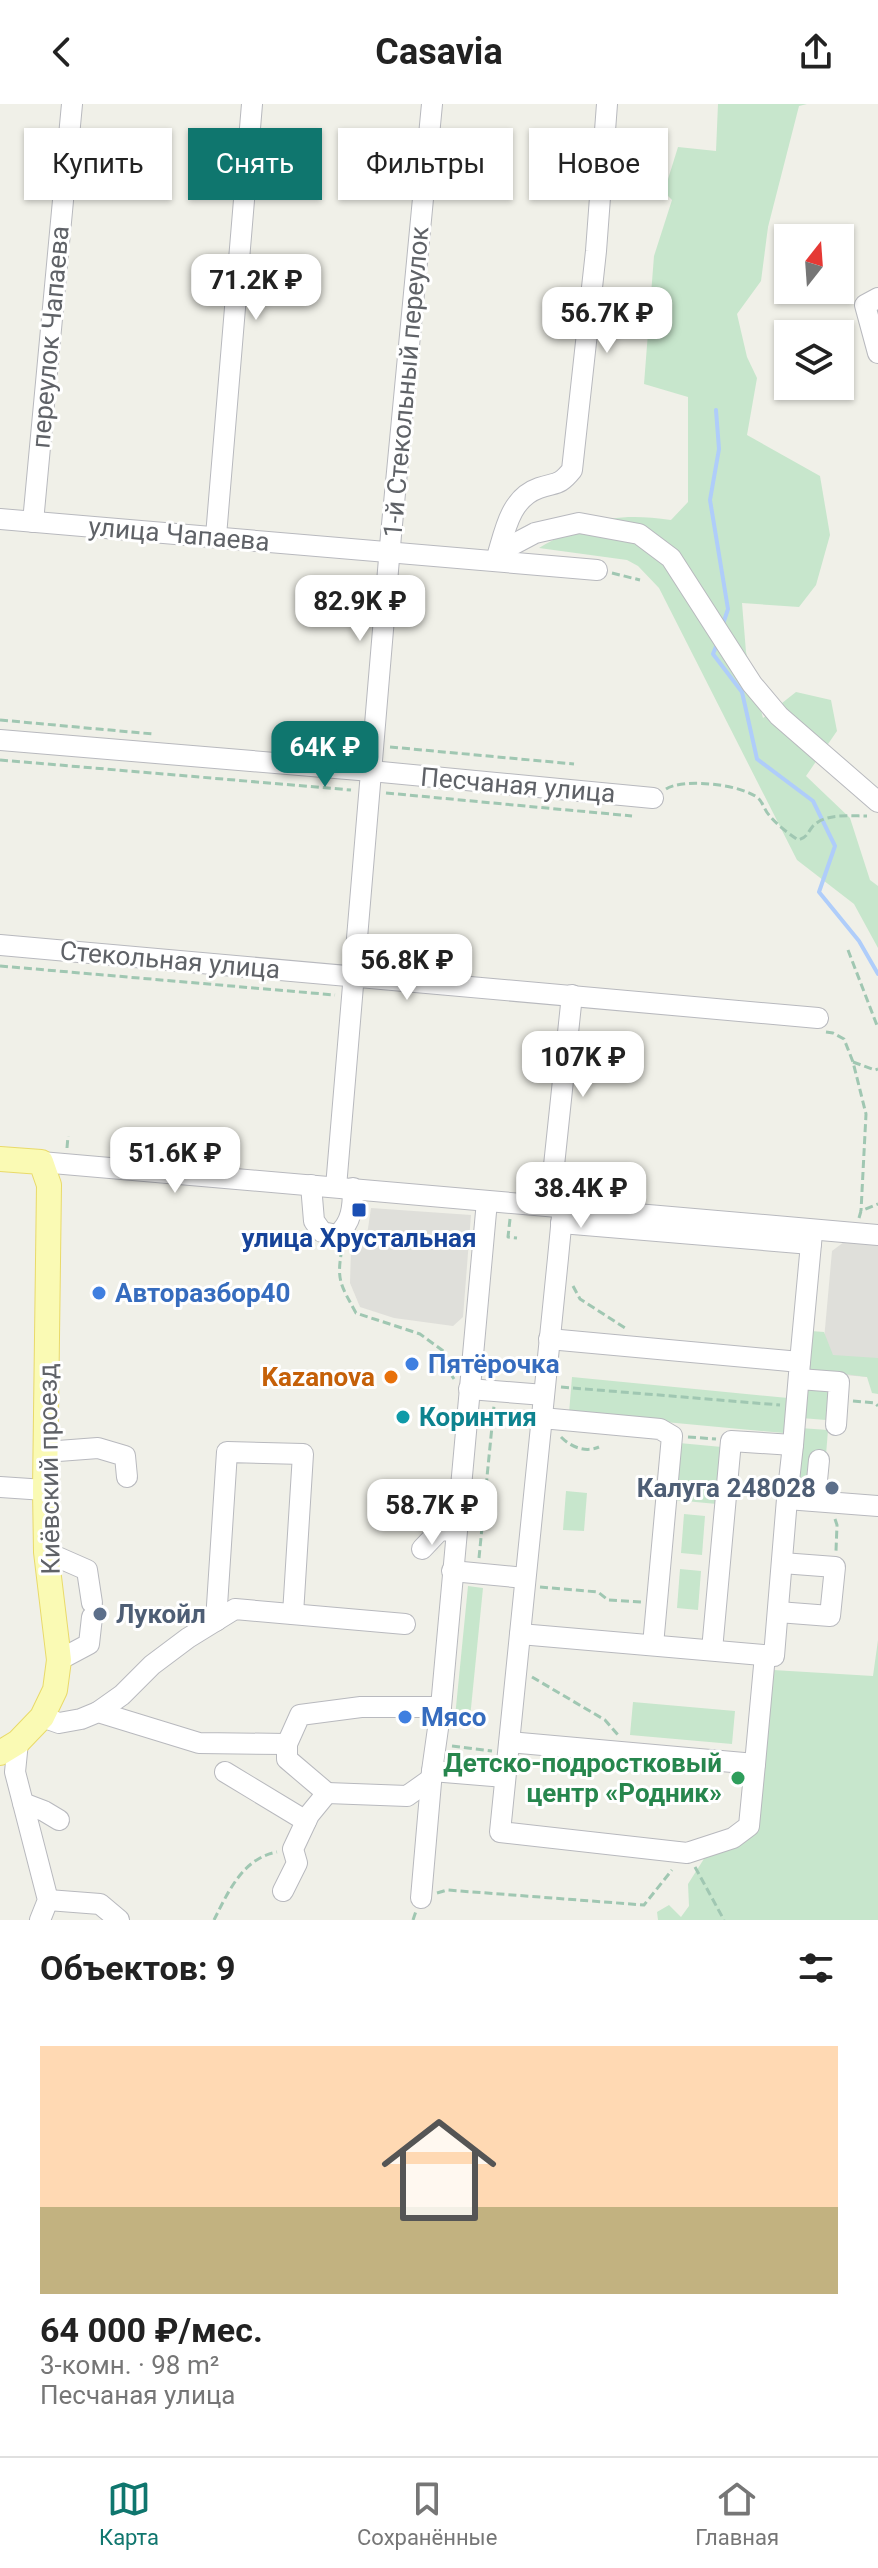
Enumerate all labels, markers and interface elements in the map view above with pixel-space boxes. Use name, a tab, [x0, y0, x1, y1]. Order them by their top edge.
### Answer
icon: back	[40, 30, 84, 74]
icon: share	[794, 30, 838, 74]
text: Casavia	[375, 31, 503, 73]
chip: Купить	[24, 128, 172, 200]
chip: Снять	[188, 128, 322, 200]
chip: Фильтры	[338, 128, 513, 200]
chip: Новое	[529, 128, 668, 200]
north arrow	[774, 224, 854, 304]
map controls	[774, 224, 854, 400]
street label: переулок Чапаева	[25, 225, 75, 449]
street label: 1-й Стекольный переулок	[377, 225, 435, 539]
pin: 71.2K ₽	[182, 254, 330, 322]
text: 71.2K ₽	[209, 265, 303, 295]
pin: 56.7K ₽	[533, 287, 681, 355]
text: 56.7K ₽	[560, 298, 654, 328]
button: layers	[774, 320, 854, 400]
street label: улица Чапаева	[87, 511, 271, 557]
pin: 82.9K ₽	[286, 575, 434, 643]
text: 82.9K ₽	[313, 586, 407, 616]
pin: 64K ₽	[269, 721, 381, 789]
text: 64K ₽	[289, 732, 361, 762]
street label: Песчаная улица	[419, 762, 617, 808]
pin: 56.8K ₽	[333, 934, 481, 1002]
street label: Стекольная улица	[59, 935, 281, 985]
text: 56.8K ₽	[360, 945, 454, 975]
pin: 107K ₽	[518, 1031, 648, 1099]
text: 107K ₽	[540, 1042, 626, 1072]
pin: 51.6K ₽	[101, 1127, 249, 1195]
text: 51.6K ₽	[128, 1138, 222, 1168]
pin: 38.4K ₽	[507, 1162, 655, 1230]
text: 38.4K ₽	[534, 1173, 628, 1203]
marker: улица Хрустальная	[350, 1201, 368, 1219]
place label: улица Хрустальная	[241, 1223, 477, 1253]
place label: Авторазбор40	[115, 1278, 290, 1308]
marker: Авторазбор40	[90, 1284, 108, 1302]
place label: Пятёрочка	[428, 1349, 560, 1379]
marker: Пятёрочка	[403, 1355, 421, 1373]
place label: Kazanova	[261, 1362, 375, 1392]
street label: Киёвский проезд	[32, 1363, 66, 1575]
marker: Kazanova	[382, 1368, 400, 1386]
place label: Коринтия	[419, 1402, 537, 1432]
marker: Коринтия	[394, 1408, 412, 1426]
place label: Калуга 248028	[637, 1473, 816, 1503]
pin: 58.7K ₽	[358, 1479, 506, 1547]
marker: Калуга 248028	[823, 1479, 841, 1497]
text: 58.7K ₽	[385, 1490, 479, 1520]
place label: Лукойл	[116, 1599, 206, 1629]
marker: Лукойл	[91, 1605, 109, 1623]
place label: Мясо	[421, 1702, 487, 1732]
marker: Мясо	[396, 1708, 414, 1726]
place label: Детско-подростковый центр «Родник»	[443, 1748, 722, 1808]
marker: Детско-подростковый центр «Родник»	[729, 1769, 747, 1787]
icon: filters	[794, 1946, 838, 1990]
text: Объектов: 9	[40, 1948, 235, 1988]
icon: home	[367, 2098, 511, 2242]
text: 64 000 ₽/мес.	[40, 2310, 263, 2350]
text: 3-комн. · 98 m²	[40, 2350, 219, 2380]
text: Песчаная улица	[40, 2380, 235, 2410]
tab: Карта	[99, 2477, 159, 2550]
tab: Сохранённые	[357, 2477, 497, 2550]
tab: Главная	[695, 2477, 779, 2550]

